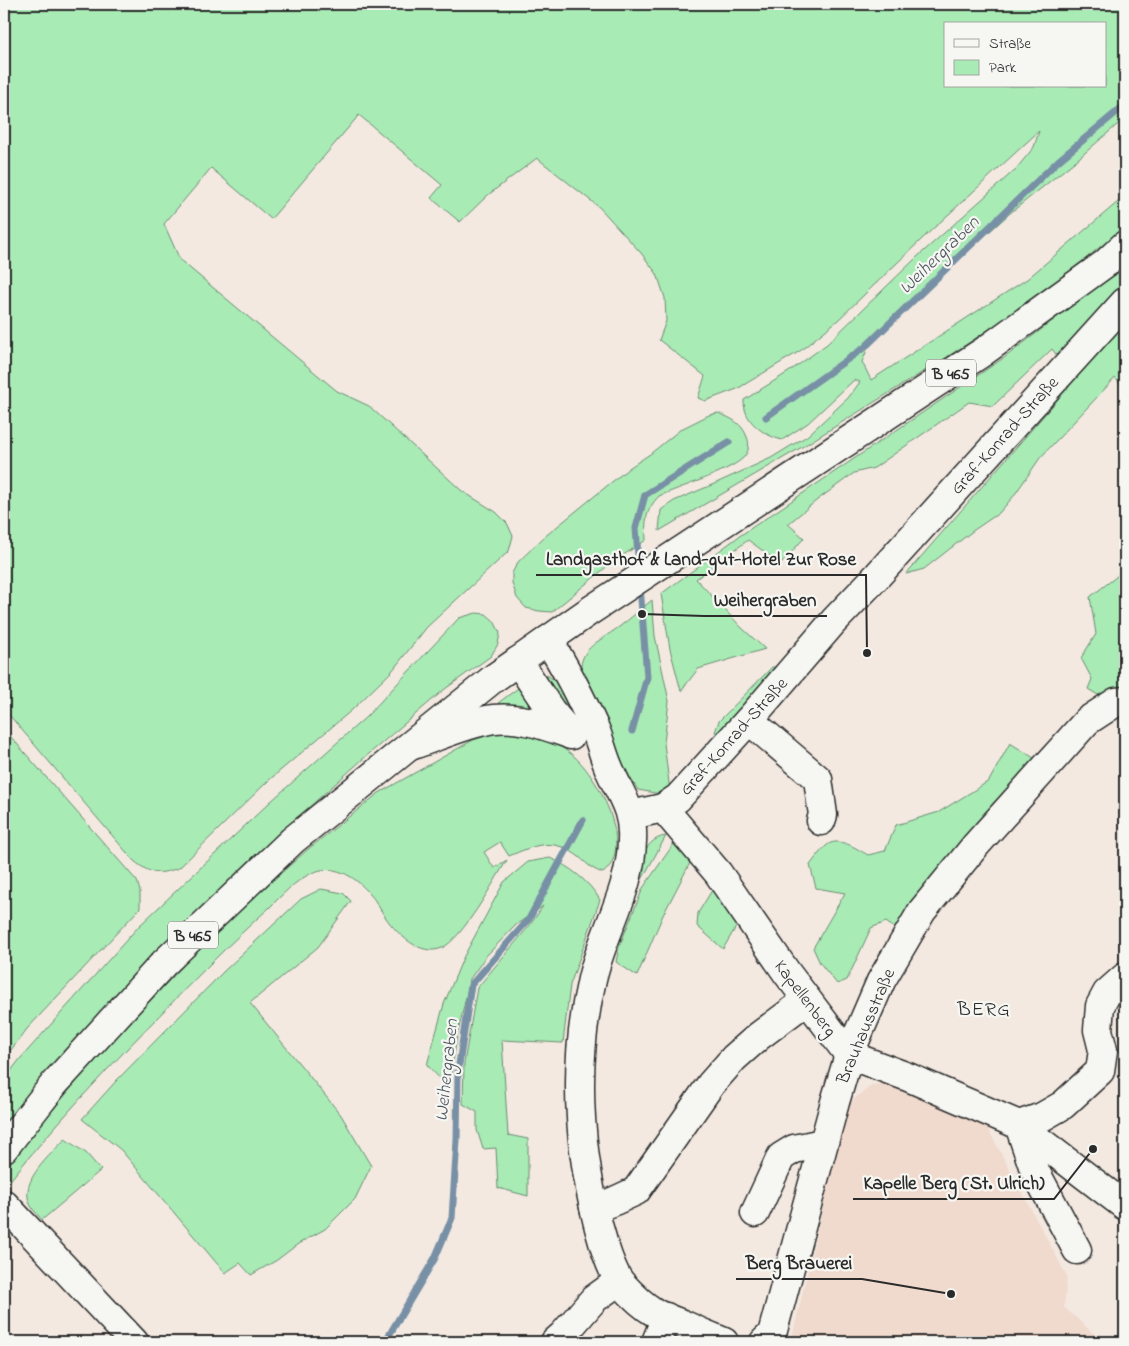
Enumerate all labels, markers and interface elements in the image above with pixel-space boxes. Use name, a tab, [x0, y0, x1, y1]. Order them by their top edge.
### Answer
legend	[944, 22, 1106, 88]
text: Straße	[989, 33, 1031, 55]
text: Park	[989, 57, 1017, 79]
water label: Weihergraben	[893, 210, 987, 302]
road number: B 465	[926, 359, 976, 386]
street label: Graf-Konrad-Straße	[945, 371, 1066, 501]
callout: Landgasthof & Land-gut-Hotel Zur Rose	[536, 541, 866, 575]
text: Landgasthof & Land-gut-Hotel Zur Rose	[546, 547, 856, 576]
callout: Weihergraben	[704, 582, 827, 616]
text: Weihergraben	[714, 588, 816, 617]
street label: Graf-Konrad-Straße	[674, 672, 795, 802]
road number: B 465	[168, 922, 218, 948]
street label: Kapellenberg	[766, 955, 842, 1044]
street label: Brauhausstraße	[830, 964, 903, 1090]
district label: BERG	[956, 996, 1011, 1025]
water label: Weihergraben	[429, 1017, 467, 1123]
callout: Kapelle Berg (St. Ulrich)	[853, 1165, 1054, 1199]
text: Kapelle Berg (St. Ulrich)	[863, 1171, 1045, 1200]
callout: Berg Brauerei	[736, 1245, 862, 1279]
text: Berg Brauerei	[745, 1251, 852, 1280]

